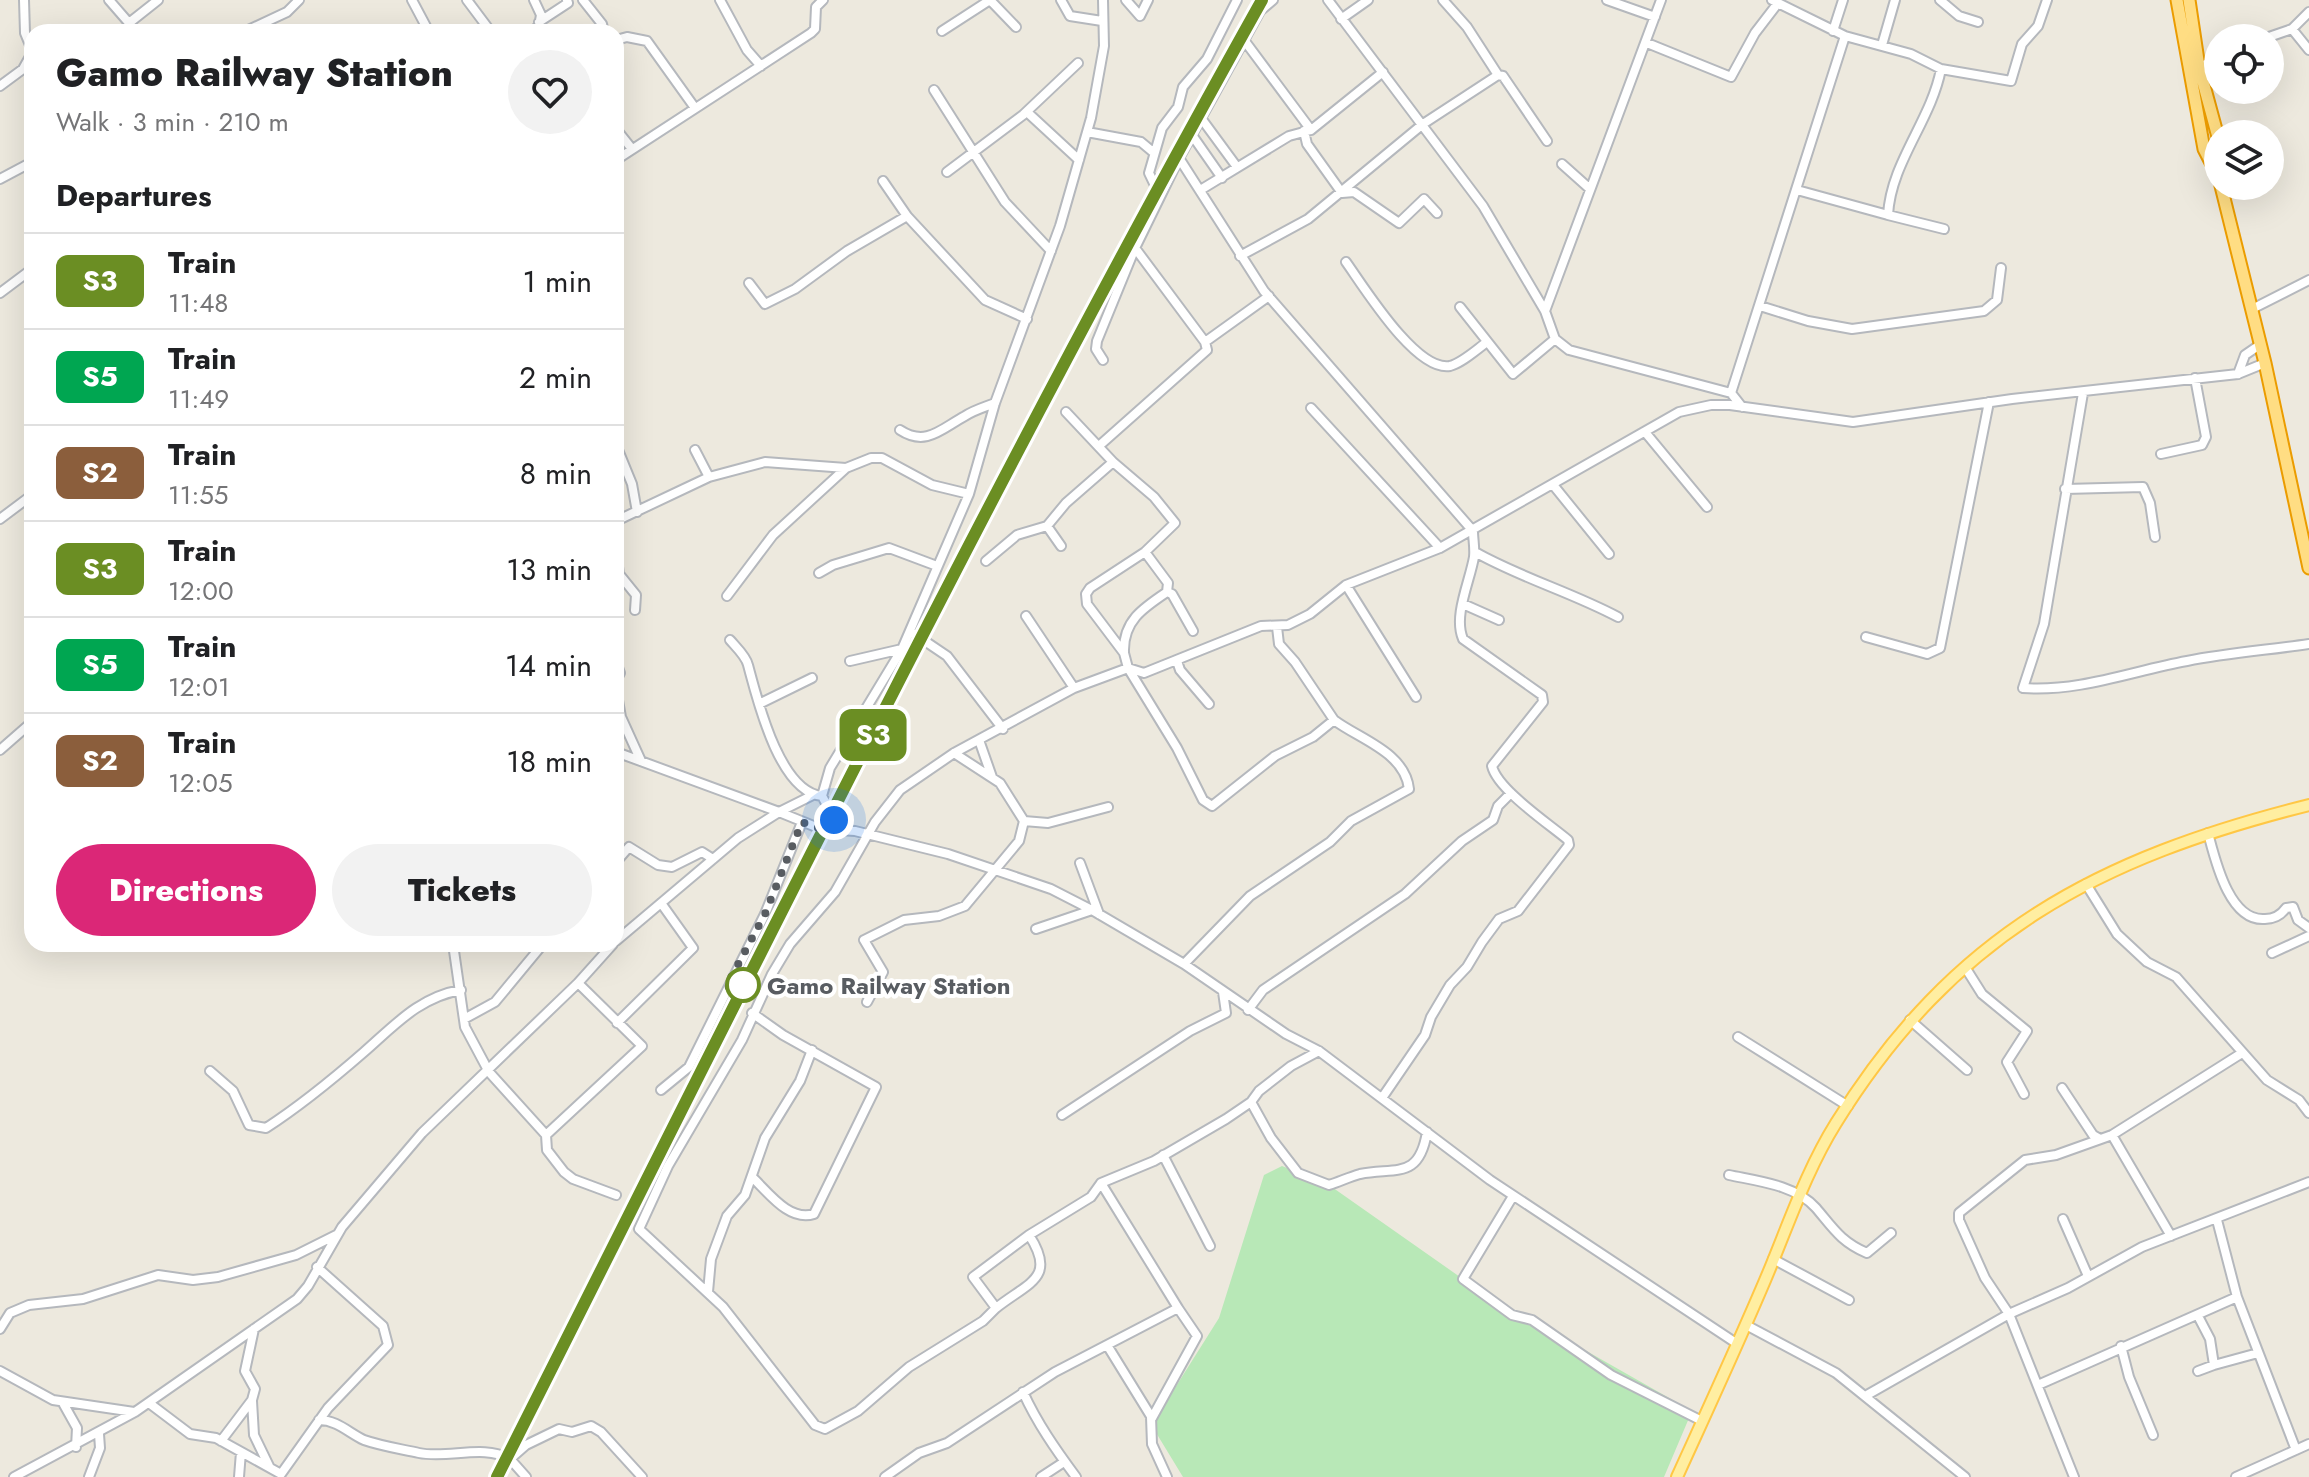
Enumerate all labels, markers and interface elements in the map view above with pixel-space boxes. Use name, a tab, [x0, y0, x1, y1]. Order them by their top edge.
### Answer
map controls	[2204, 24, 2284, 200]
button: locate	[2204, 24, 2284, 104]
text: Gamo Railway Station	[56, 45, 453, 100]
button: heart	[508, 50, 592, 134]
text: Walk · 3 min · 210 m	[56, 103, 289, 141]
button: layers	[2204, 120, 2284, 200]
text: Departures	[56, 174, 212, 217]
text: Train	[168, 241, 236, 284]
text: S3	[83, 260, 117, 301]
text: 1 min	[523, 260, 592, 303]
text: 11:48	[168, 284, 229, 322]
text: Train	[168, 337, 236, 380]
text: S5	[82, 356, 118, 397]
text: 2 min	[519, 356, 592, 399]
text: 11:49	[168, 380, 229, 418]
text: Train	[168, 433, 236, 476]
text: S2	[82, 452, 118, 493]
text: 8 min	[520, 452, 592, 495]
text: 11:55	[168, 476, 229, 514]
text: Train	[168, 529, 236, 572]
text: S3	[83, 548, 117, 589]
text: 13 min	[506, 548, 592, 591]
text: 12:00	[168, 572, 234, 610]
text: Train	[168, 625, 236, 668]
text: S5	[82, 644, 118, 685]
text: 14 min	[505, 644, 592, 687]
text: 12:01	[168, 668, 230, 706]
line badge: S3	[837, 709, 909, 761]
text: S3	[856, 714, 890, 755]
text: Train	[168, 721, 236, 764]
text: S2	[82, 740, 118, 781]
text: 18 min	[506, 740, 592, 783]
text: 12:05	[168, 764, 233, 802]
your location	[814, 800, 854, 840]
button: Directions	[56, 844, 316, 936]
button: Tickets	[332, 844, 592, 936]
marker: Gamo Railway Station	[726, 968, 760, 1002]
place label: Gamo Railway Station	[767, 968, 1011, 1003]

